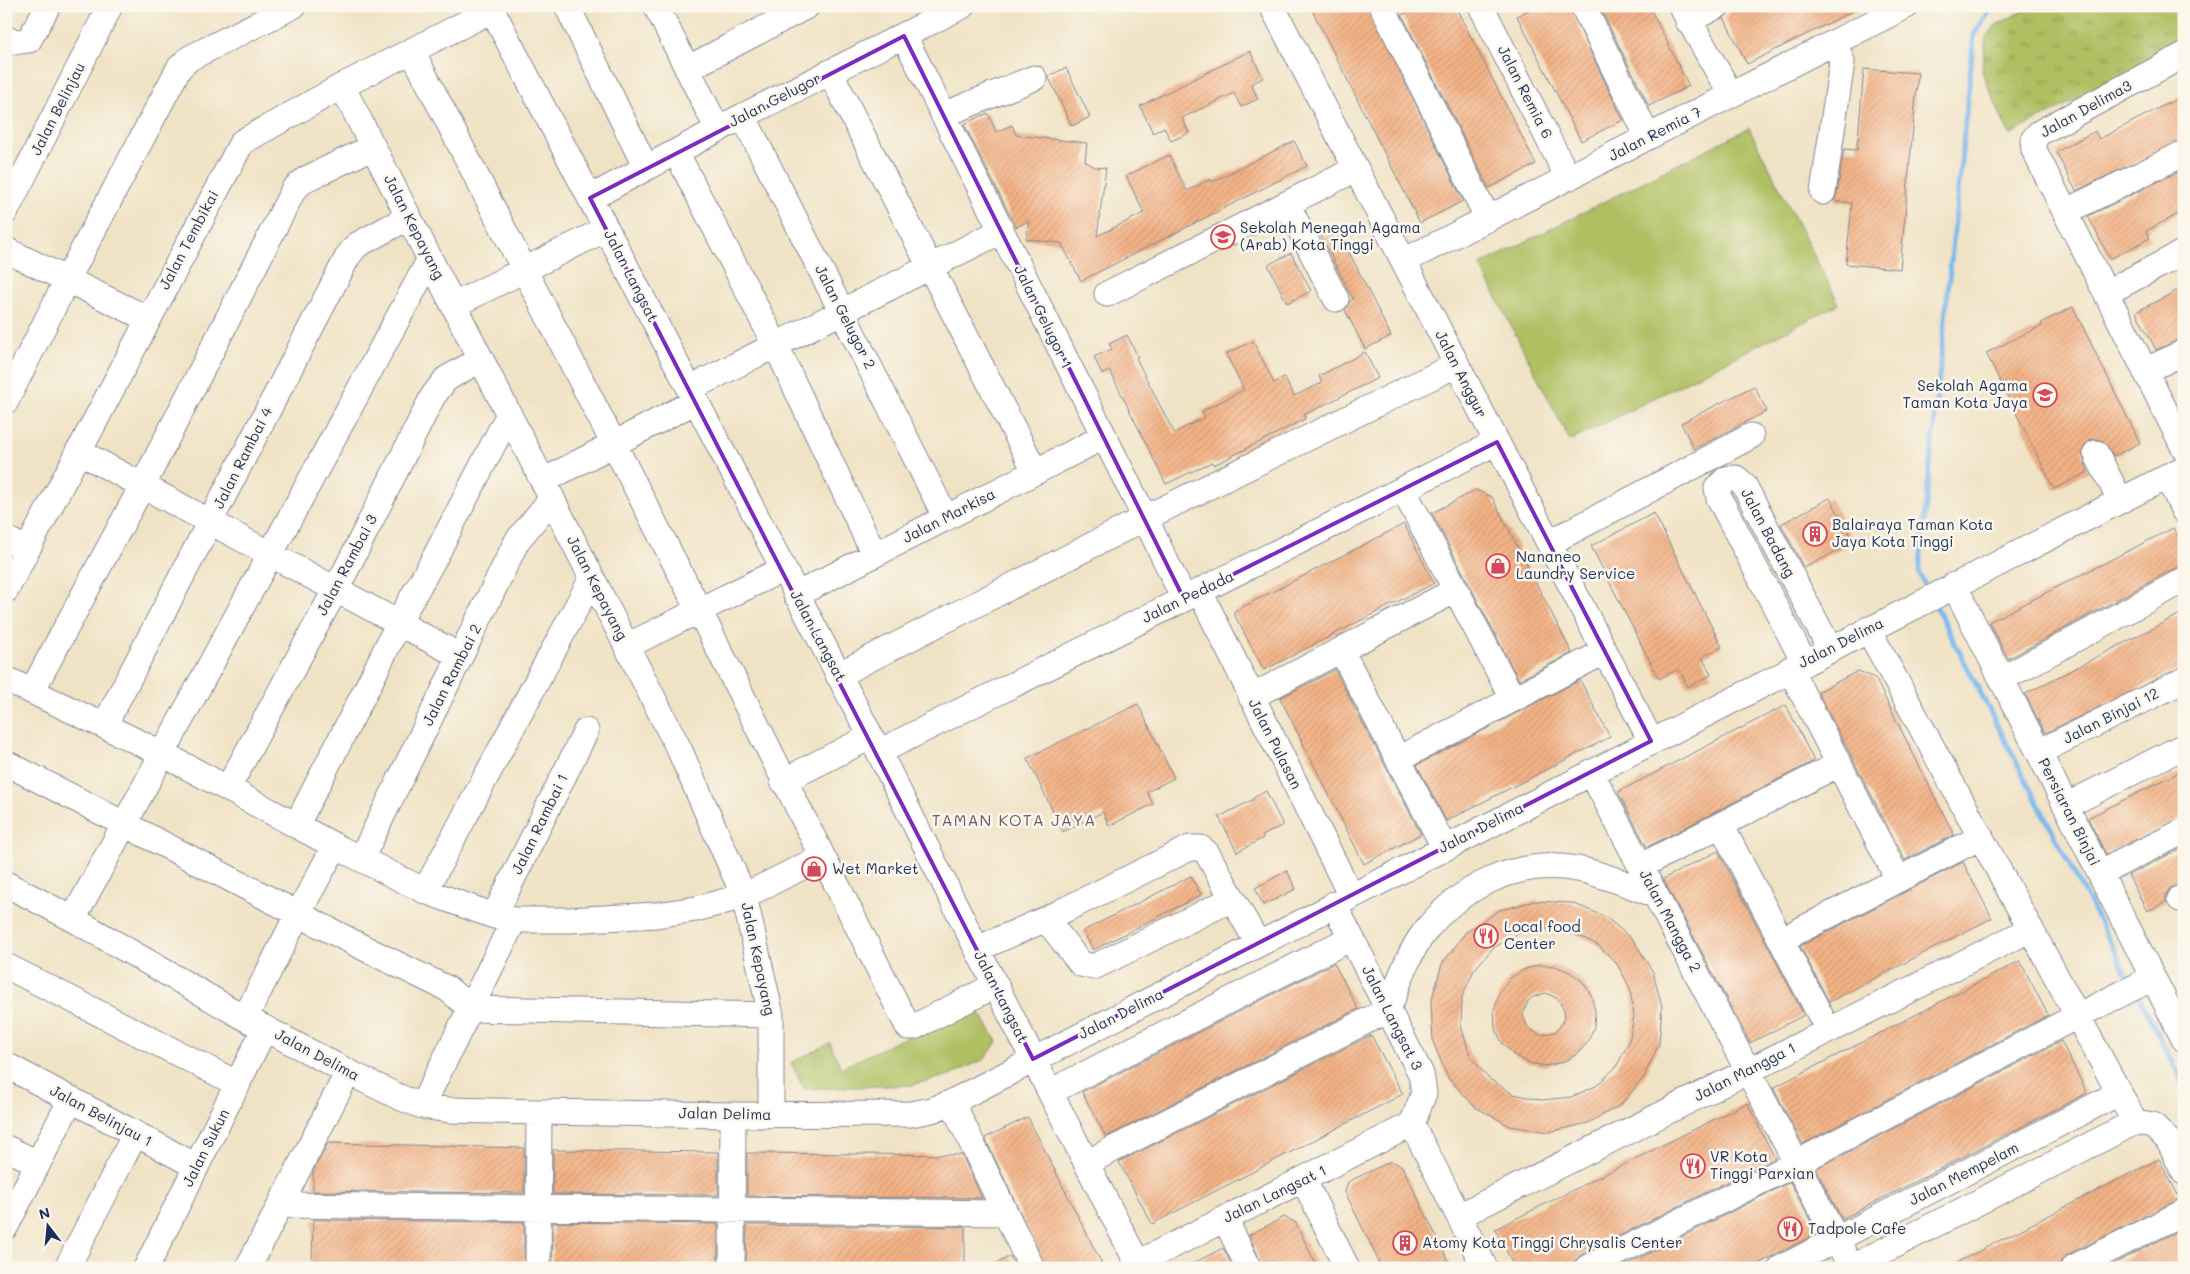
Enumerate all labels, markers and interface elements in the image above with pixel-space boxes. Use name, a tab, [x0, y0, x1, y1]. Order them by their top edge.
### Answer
street label: Jalan Remia 6	[1494, 41, 1558, 142]
street label: Jalan Belinjau	[25, 59, 89, 158]
street label: Jalan Gelugor	[725, 67, 824, 131]
street label: Jalan Delima3	[2036, 75, 2135, 142]
street label: Jalan Remia 7	[1605, 101, 1704, 165]
street label: Jalan Kepayang	[380, 171, 450, 283]
street label: Jalan Tembikai	[154, 187, 223, 293]
place label: Sekolah Menegah Agama (Arab) Kota Tinggi	[1240, 217, 1421, 254]
school or university icon: Sekolah Menegah Agama (Arab) Kota Tinggi	[1210, 224, 1236, 250]
street label: Jalan Langsat	[600, 226, 664, 325]
street label: Jalan Gelugor 2	[811, 261, 881, 372]
street label: Jalan Gelugor 1	[1010, 261, 1078, 372]
street label: Jalan Anggur	[1431, 326, 1493, 421]
place label: Sekolah Agama Taman Kota Jaya	[1902, 375, 2028, 412]
school or university icon: Sekolah Agama Taman Kota Jaya	[2032, 382, 2058, 408]
street label: Jalan Rambai 4	[208, 403, 276, 512]
street label: Jalan Markisa	[899, 483, 998, 547]
street label: Jalan Badang	[1737, 484, 1801, 581]
street label: Jalan Rambai 3	[311, 510, 381, 619]
place label: Balairaya Taman Kota Jaya Kota Tinggi	[1832, 514, 1993, 551]
building icon: Balairaya Taman Kota Jaya Kota Tinggi	[1802, 521, 1828, 547]
street label: Jalan Kepayang	[563, 532, 633, 644]
place label: Nananeo Laundry Service	[1516, 546, 1635, 583]
shop icon: Nananeo Laundry Service	[1485, 553, 1511, 579]
street label: Jalan Pedada	[1138, 565, 1237, 627]
street label: Jalan Langsat	[786, 586, 851, 685]
street label: Jalan Delima	[1795, 612, 1887, 672]
street label: Jalan Rambai 2	[417, 620, 485, 729]
street label: Jalan Binjai 12	[2059, 682, 2162, 748]
street label: Jalan Pulasan	[1244, 695, 1307, 792]
street label: Persiaran Binjai	[2034, 754, 2106, 869]
street label: Jalan Rambai 1	[506, 770, 572, 877]
street label: Jalan Delima	[1435, 797, 1527, 857]
district label: TAMAN KOTA JAYA	[932, 809, 1096, 830]
shop icon: Wet Market	[801, 856, 827, 882]
place label: Wet Market	[832, 858, 919, 878]
street label: Jalan Mangga 2	[1635, 866, 1706, 975]
street label: Jalan Kepayang	[737, 900, 781, 1017]
place label: Local food Center	[1504, 916, 1581, 953]
restaurant icon: Local food Center	[1473, 923, 1499, 949]
street label: Jalan Langsat	[970, 947, 1034, 1046]
street label: Jalan Langsat 3	[1358, 962, 1428, 1073]
street label: Jalan Delima	[1075, 983, 1167, 1043]
street label: Jalan Delima	[272, 1023, 363, 1085]
street label: Jalan Mangga 1	[1690, 1037, 1799, 1105]
street label: Jalan Belinjau 1	[47, 1080, 156, 1151]
street label: Jalan Delima	[678, 1102, 772, 1124]
street label: Jalan Sukun	[177, 1105, 233, 1190]
street label: Jalan Mempelam	[1905, 1137, 2022, 1209]
place label: VR Kota Tinggi Parxian	[1710, 1146, 1814, 1183]
restaurant icon: VR Kota Tinggi Parxian	[1680, 1153, 1706, 1179]
street label: Jalan Langsat 1	[1219, 1159, 1330, 1227]
north arrow	[22, 1202, 72, 1252]
text: N	[37, 1202, 52, 1224]
restaurant icon: Tadpole Cafe	[1777, 1216, 1803, 1242]
place label: Tadpole Cafe	[1808, 1218, 1906, 1238]
building icon: Atomy Kota Tinggi Chrysalis Center	[1392, 1230, 1418, 1256]
place label: Atomy Kota Tinggi Chrysalis Center	[1422, 1232, 1683, 1252]

